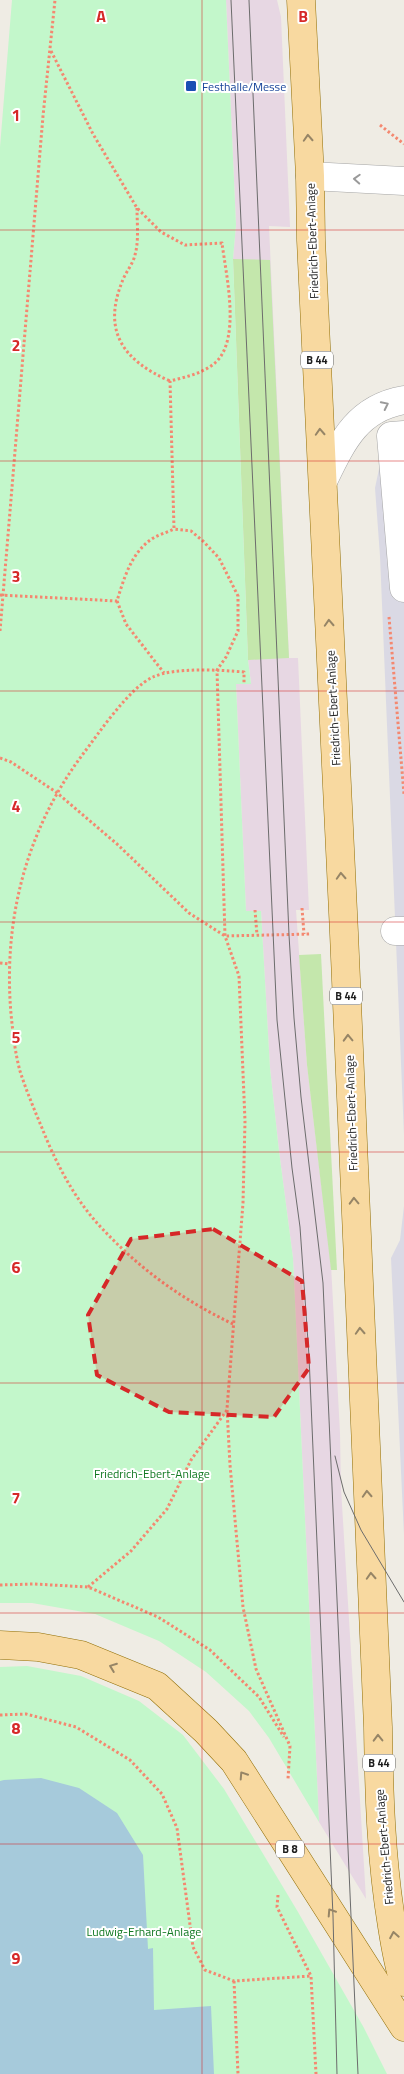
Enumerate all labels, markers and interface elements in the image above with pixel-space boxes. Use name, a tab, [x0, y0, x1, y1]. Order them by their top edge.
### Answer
text: A	[96, 4, 106, 28]
text: B	[298, 4, 308, 28]
place label: Festhalle/Messe	[202, 77, 286, 96]
marker: Festhalle/Messe	[184, 79, 198, 93]
text: 1	[12, 103, 20, 127]
one-way arrow	[303, 134, 314, 142]
one-way arrow	[353, 173, 361, 184]
street label: Friedrich-Ebert-Anlage	[300, 183, 324, 299]
text: 2	[12, 333, 20, 357]
road number: B 44	[301, 352, 333, 368]
one-way arrow	[380, 401, 389, 412]
one-way arrow	[315, 428, 326, 436]
text: 3	[12, 564, 20, 588]
one-way arrow	[324, 619, 334, 627]
street label: Friedrich-Ebert-Anlage	[320, 650, 346, 766]
text: 4	[12, 794, 21, 818]
one-way arrow	[335, 872, 346, 880]
road number: B 44	[330, 988, 362, 1004]
text: 5	[12, 1025, 21, 1049]
one-way arrow	[342, 1034, 353, 1042]
street label: Friedrich-Ebert-Anlage	[339, 1055, 363, 1171]
one-way arrow	[349, 1196, 359, 1204]
text: 6	[12, 1255, 21, 1279]
one-way arrow	[354, 1327, 365, 1335]
park label: Friedrich-Ebert-Anlage	[94, 1464, 210, 1483]
text: 7	[12, 1486, 20, 1510]
one-way arrow	[361, 1489, 372, 1497]
one-way arrow	[365, 1572, 376, 1580]
one-way arrow	[109, 1663, 118, 1673]
text: 8	[12, 1716, 21, 1740]
one-way arrow	[373, 1734, 383, 1742]
road number: B 44	[363, 1755, 395, 1772]
one-way arrow	[240, 1772, 249, 1781]
street label: Friedrich-Ebert-Anlage	[369, 1788, 399, 1906]
road number: B 8	[276, 1840, 304, 1858]
one-way arrow	[327, 1909, 337, 1918]
park label: Ludwig-Erhard-Anlage	[87, 1922, 201, 1941]
one-way arrow	[389, 1930, 399, 1939]
text: 9	[12, 1946, 21, 1970]

